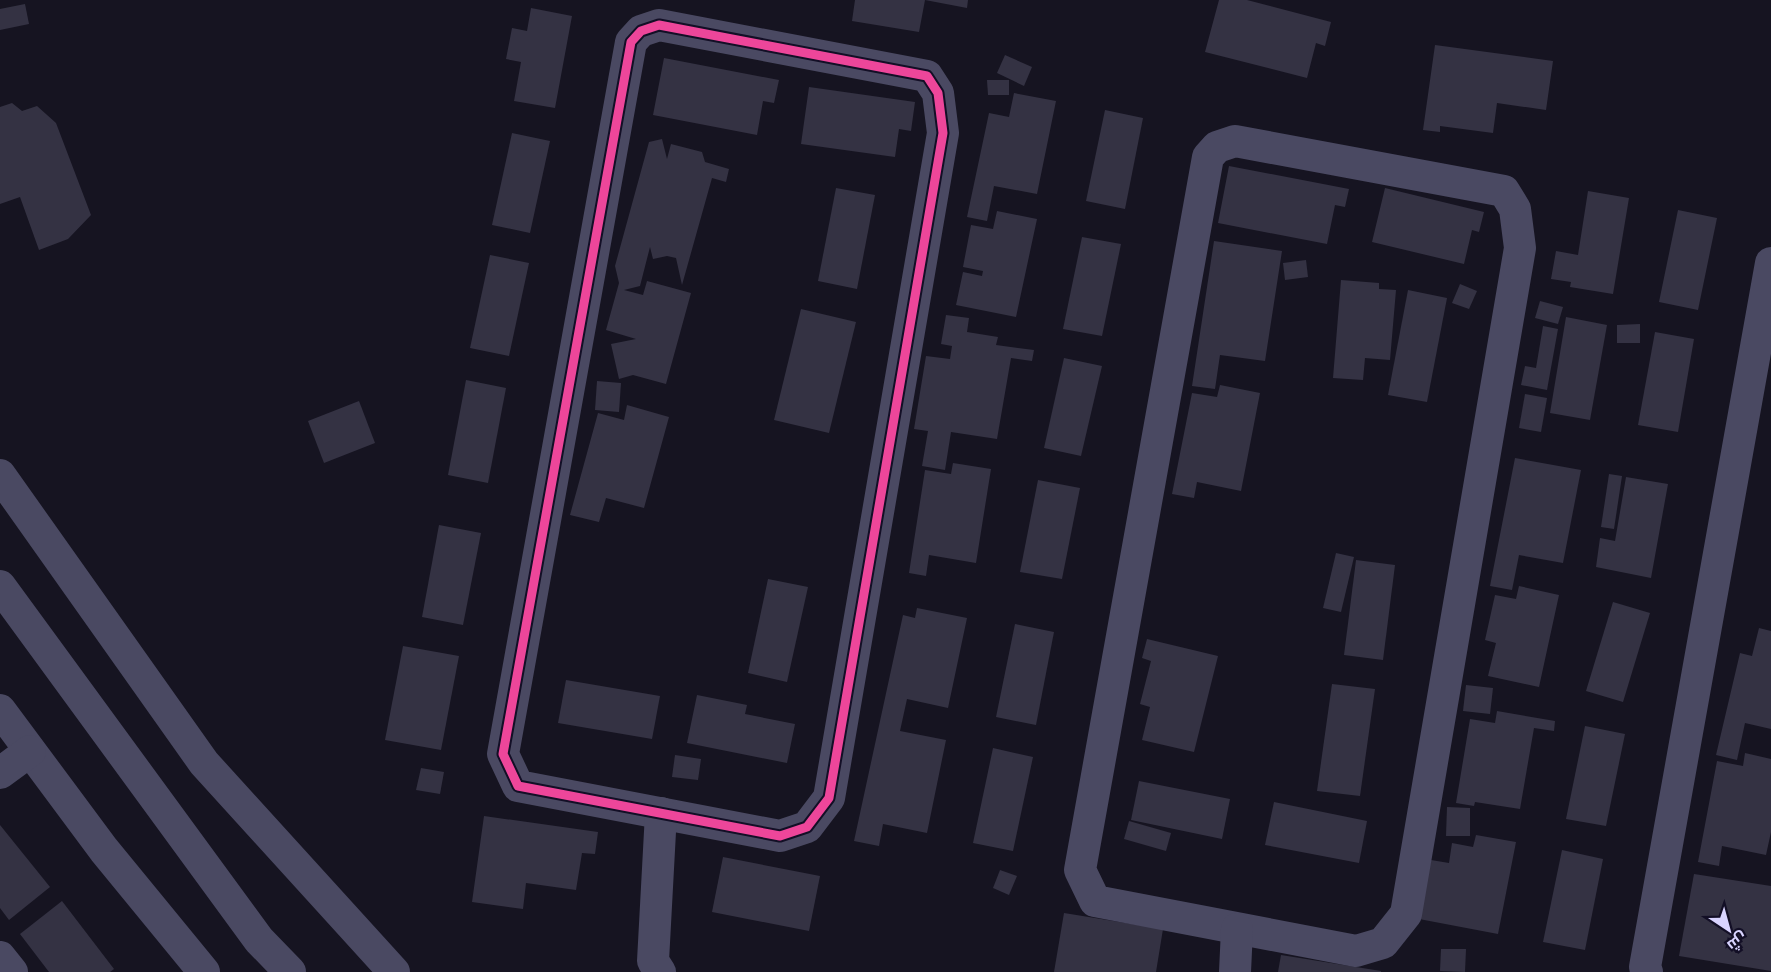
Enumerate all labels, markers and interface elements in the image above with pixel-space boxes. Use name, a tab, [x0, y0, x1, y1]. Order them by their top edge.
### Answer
north arrow	[1699, 900, 1759, 960]
text: ش	[1724, 928, 1752, 956]

